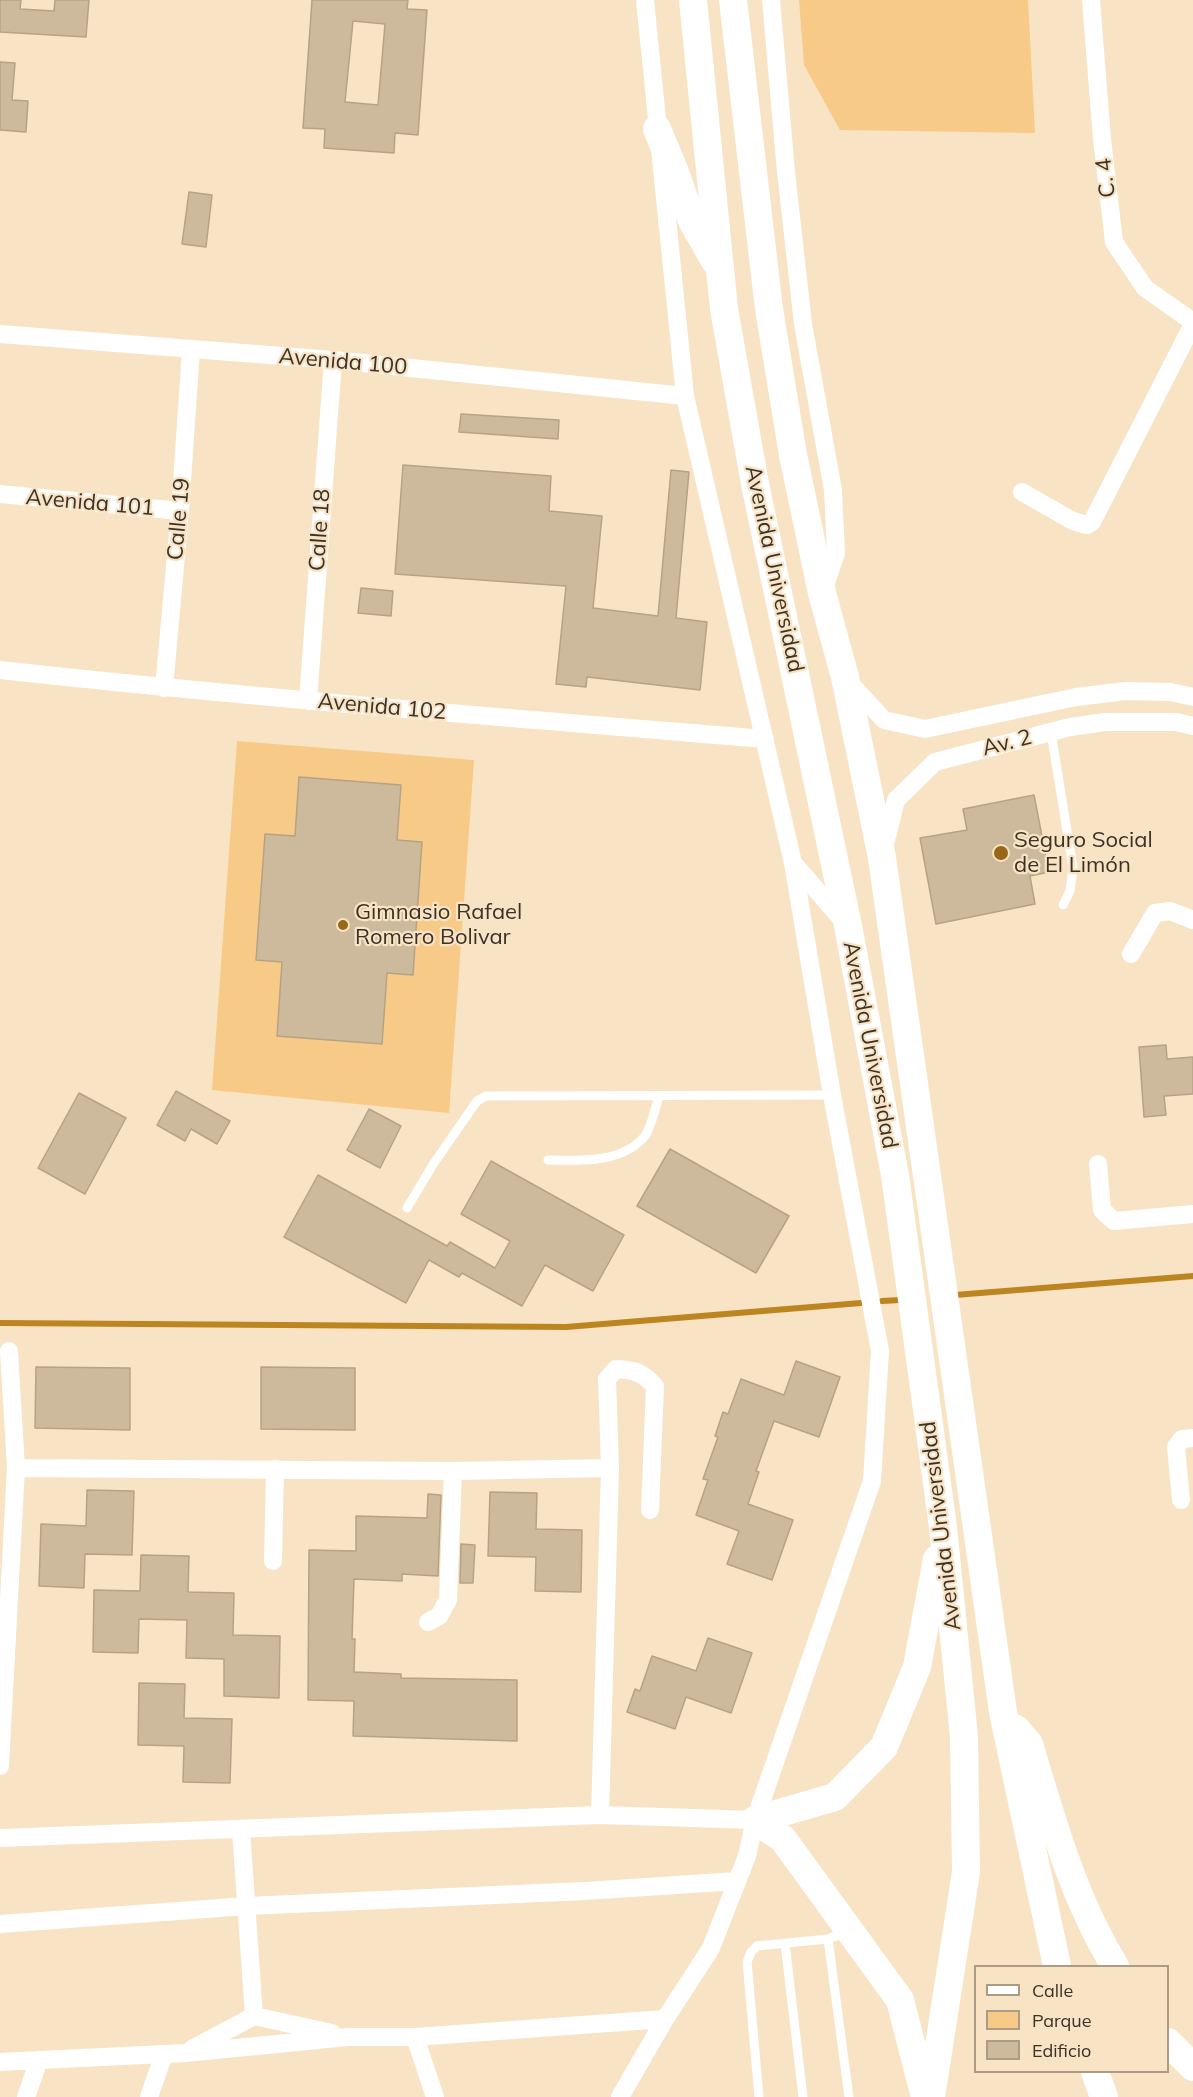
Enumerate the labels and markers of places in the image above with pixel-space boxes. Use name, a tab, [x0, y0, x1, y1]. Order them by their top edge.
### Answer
place label: Seguro Social de El Limón	[1014, 827, 1153, 878]
marker: Seguro Social de El Limón	[992, 844, 1010, 862]
place label: Gimnasio Rafael Romero Bolivar	[355, 899, 522, 950]
marker: Gimnasio Rafael Romero Bolivar	[336, 918, 350, 932]

